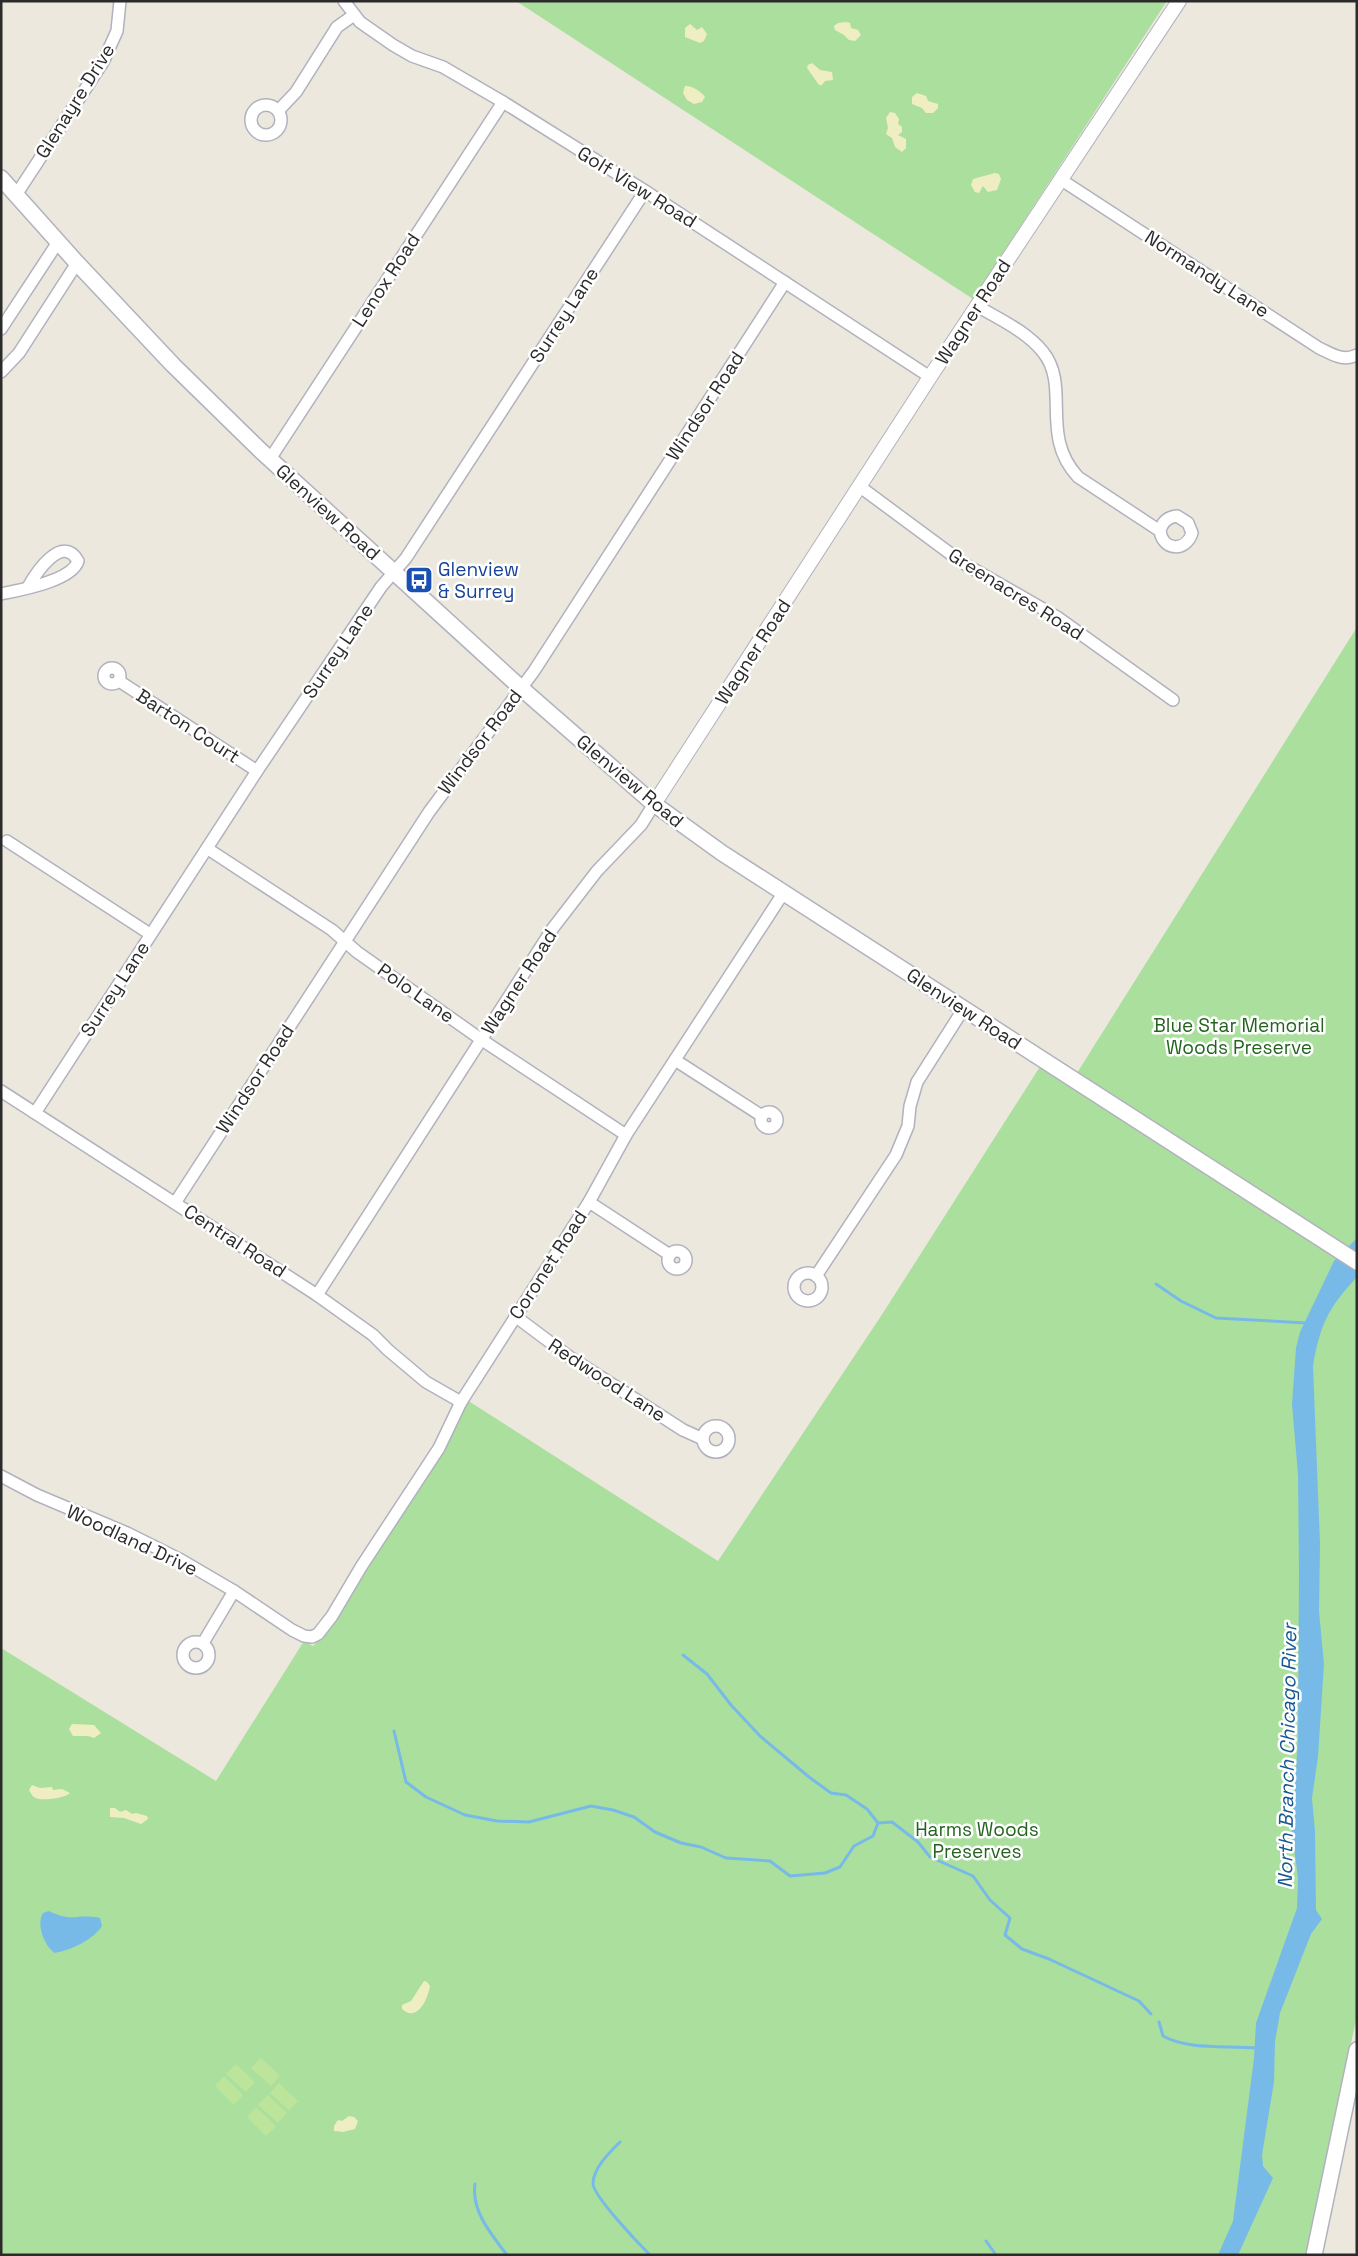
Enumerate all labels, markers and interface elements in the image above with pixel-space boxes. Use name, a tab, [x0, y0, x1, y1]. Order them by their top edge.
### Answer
street label: Glenayre Drive	[30, 39, 120, 163]
street label: Golf View Road	[573, 140, 701, 234]
street label: Normandy Lane	[1140, 224, 1274, 324]
street label: Lenox Road	[346, 228, 426, 332]
street label: Wagner Road	[930, 255, 1016, 369]
street label: Surrey Lane	[524, 262, 604, 368]
street label: Windsor Road	[660, 347, 750, 465]
street label: Glenview Road	[270, 458, 386, 566]
street label: Greenacres Road	[944, 542, 1088, 646]
place label: Glenview & Surrey	[438, 557, 519, 604]
bus stop icon: Glenview & Surrey	[404, 565, 434, 595]
street label: Wagner Road	[710, 595, 796, 709]
street label: Surrey Lane	[297, 599, 379, 703]
street label: Barton Court	[131, 683, 245, 769]
street label: Windsor Road	[432, 684, 528, 800]
street label: Glenview Road	[571, 729, 689, 833]
street label: Wagner Road	[476, 925, 562, 1039]
street label: Surrey Lane	[75, 936, 155, 1042]
street label: Polo Lane	[373, 957, 459, 1029]
street label: Glenview Road	[902, 962, 1026, 1056]
park label: Blue Star Memorial Woods Preserve	[1153, 1013, 1325, 1060]
street label: Windsor Road	[210, 1020, 300, 1138]
street label: Central Road	[179, 1199, 291, 1283]
street label: Coronet Road	[503, 1206, 593, 1324]
street label: Redwood Lane	[543, 1333, 671, 1427]
street label: Woodland Drive	[62, 1499, 202, 1581]
water label: North Branch Chicago River	[1272, 1621, 1302, 1888]
park label: Harms Woods Preserves	[915, 1817, 1039, 1864]

